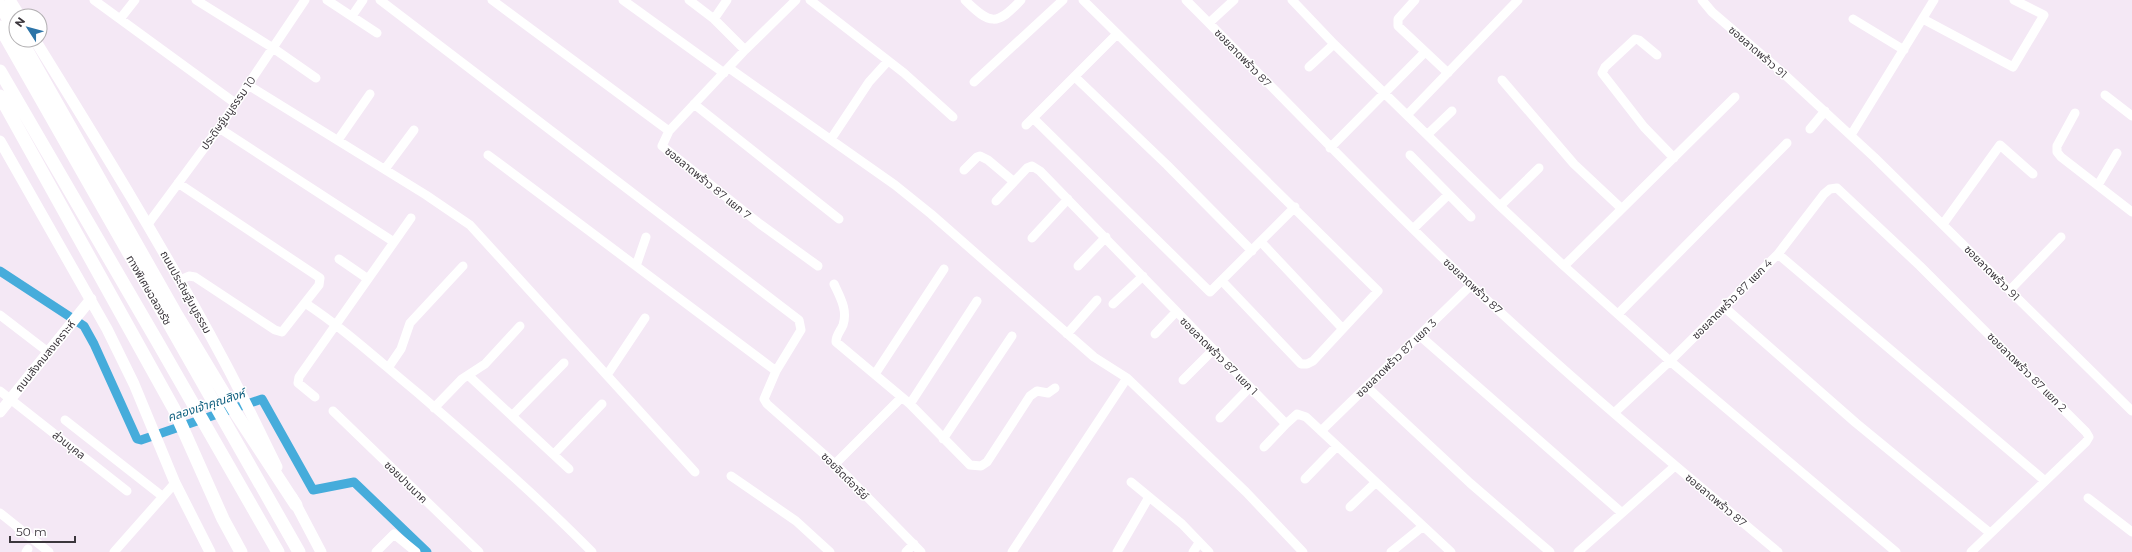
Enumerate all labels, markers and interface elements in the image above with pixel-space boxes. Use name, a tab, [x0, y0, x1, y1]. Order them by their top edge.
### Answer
north arrow	[8, 8, 48, 48]
text: N	[12, 14, 28, 30]
street label: ซอยลาดพร้าว 91	[1726, 23, 1790, 81]
street label: ซอยลาดพร้าว 87	[1212, 26, 1274, 90]
street label: ประดิษฐ์มนูธรรม 10	[197, 73, 259, 153]
street label: ซอยลาดพร้าว 87 แยก 7	[662, 144, 754, 222]
street label: ซอยลาดพร้าว 91	[1961, 242, 2023, 304]
street label: ถนนประดิษฐ์มนูธรรม	[157, 248, 215, 336]
street label: ทางพิเศษฉลองรัช	[123, 253, 175, 327]
street label: ซอยลาดพร้าว 87	[1441, 255, 1505, 317]
street label: ซอยลาดพร้าว 87 แยก 4	[1689, 255, 1776, 342]
street label: ซอยลาดพร้าว 87 แยก 1	[1177, 314, 1261, 398]
street label: ซอยลาดพร้าว 87 แยก 3	[1353, 316, 1439, 400]
street label: ถนนสังคมสงเคราะห์	[12, 317, 78, 395]
street label: ซอยลาดพร้าว 87 แยก 2	[1984, 329, 2070, 415]
water label: คลองเจ้าคุณสิงห์	[165, 385, 249, 426]
street label: ส่วนบุคล	[50, 428, 88, 462]
street label: ซอยจิตต์อารีย์	[818, 449, 872, 503]
street label: ซอยปานนาค	[381, 458, 431, 506]
street label: ซอยลาดพร้าว 87	[1682, 470, 1750, 530]
scale bar	[10, 518, 75, 544]
text: 50 m	[16, 524, 47, 539]

